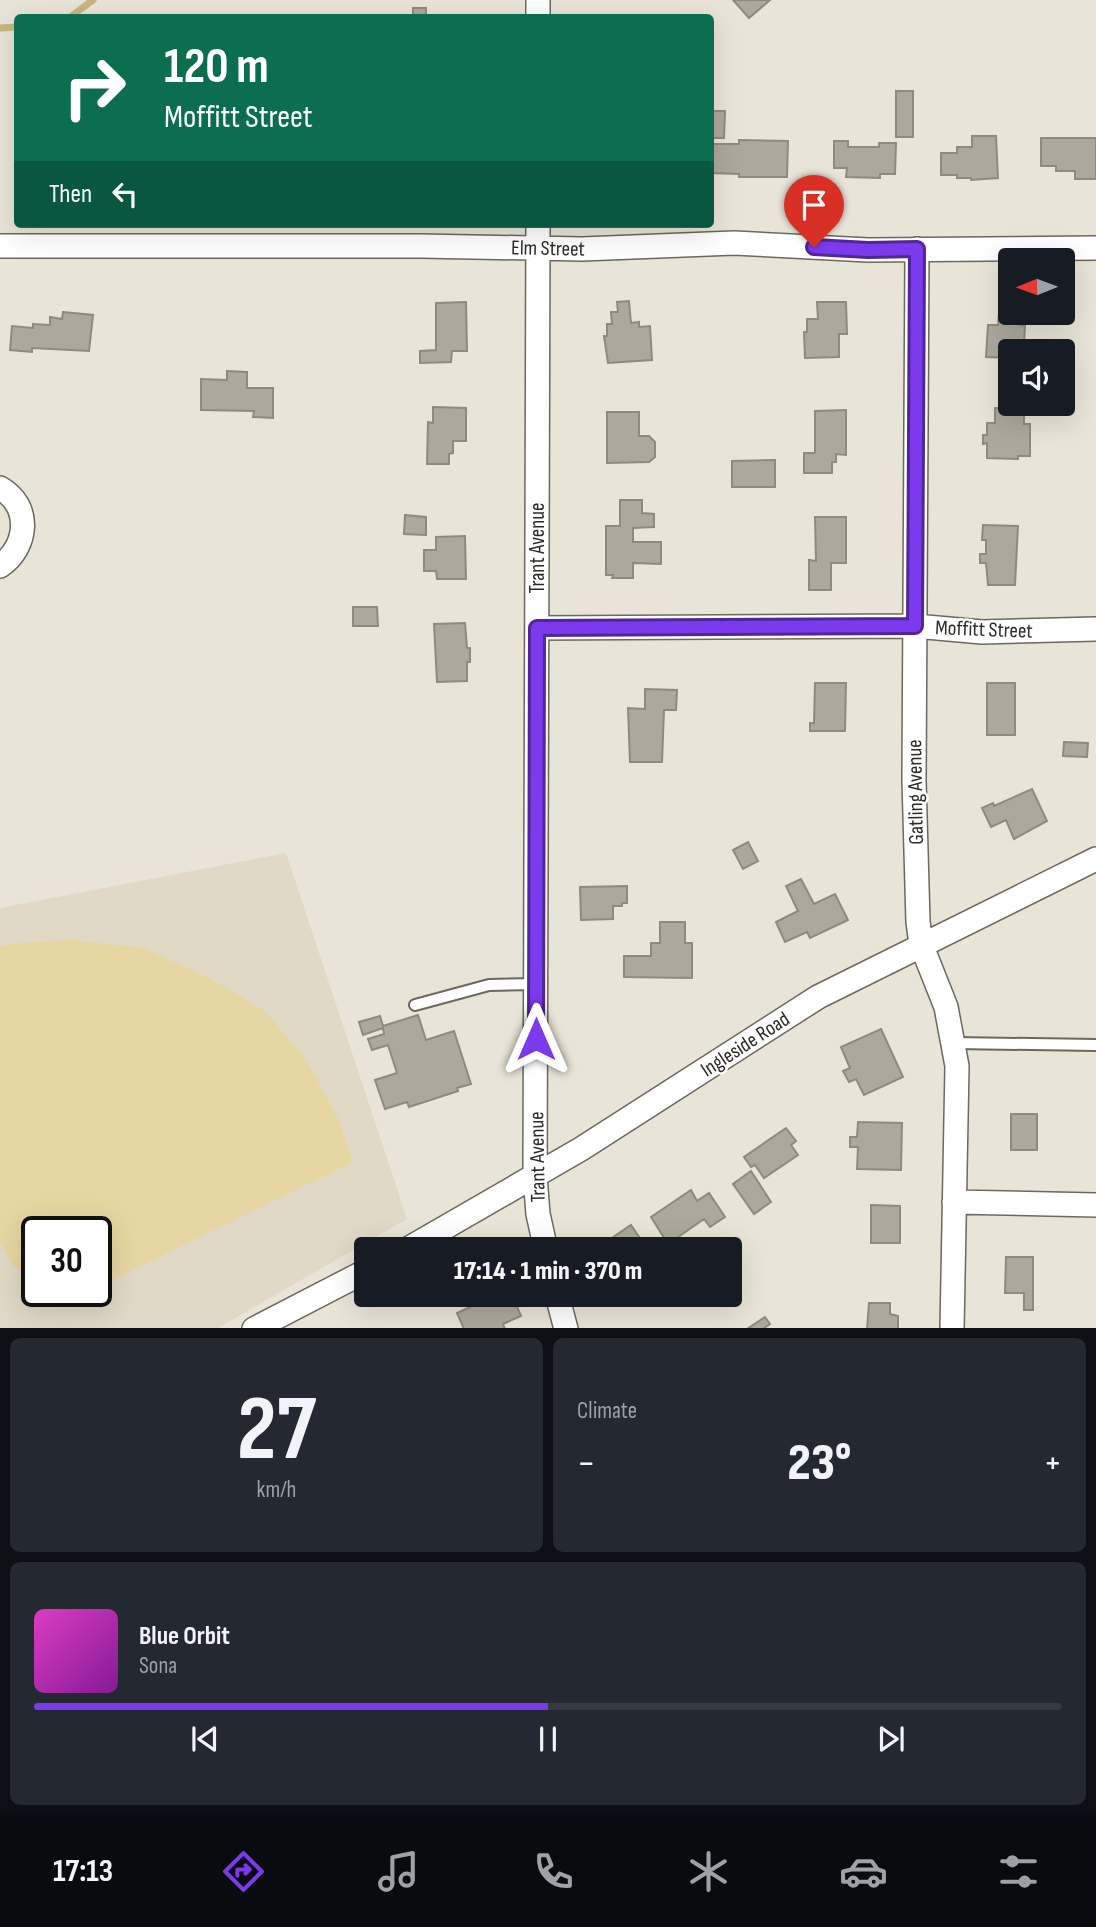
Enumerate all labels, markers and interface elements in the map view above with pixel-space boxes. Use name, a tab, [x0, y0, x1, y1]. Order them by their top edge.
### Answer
text: 120 m	[164, 38, 269, 97]
icon: right	[49, 42, 140, 133]
text: Moffitt Street	[164, 98, 313, 137]
icon: left	[106, 175, 144, 213]
pin	[784, 175, 844, 247]
text: Then	[49, 179, 92, 210]
icon: arrive	[795, 186, 833, 224]
street label: Elm Street	[511, 235, 585, 262]
north arrow	[998, 248, 1074, 326]
map controls	[998, 248, 1075, 416]
button: sound	[998, 339, 1075, 416]
street label: Trant Avenue	[525, 503, 550, 593]
street label: Moffitt Street	[935, 615, 1033, 644]
street label: Gatling Avenue	[902, 739, 929, 845]
position arrow	[499, 1002, 573, 1076]
street label: Ingleside Road	[696, 1006, 794, 1082]
street label: Trant Avenue	[524, 1111, 551, 1203]
speed limit sign: 30	[21, 1216, 112, 1307]
text: 17:14 · 1 min · 370 m	[454, 1256, 642, 1287]
text: 27	[237, 1376, 316, 1485]
text: Climate	[577, 1397, 637, 1425]
text: 23°	[787, 1432, 852, 1495]
text: −	[577, 1441, 596, 1486]
text: +	[1043, 1441, 1062, 1486]
text: km/h	[257, 1476, 296, 1504]
text: Blue Orbit	[139, 1621, 230, 1652]
text: Sona	[139, 1652, 177, 1680]
icon: previous	[186, 1720, 224, 1758]
icon: pause	[529, 1720, 567, 1758]
icon: next	[872, 1720, 910, 1758]
icon: directions	[219, 1847, 268, 1896]
icon: music	[374, 1847, 423, 1896]
icon: phone	[529, 1847, 578, 1896]
icon: climate	[684, 1847, 733, 1896]
icon: car	[839, 1847, 888, 1896]
icon: filters	[994, 1847, 1043, 1896]
text: 17:13	[53, 1852, 113, 1891]

